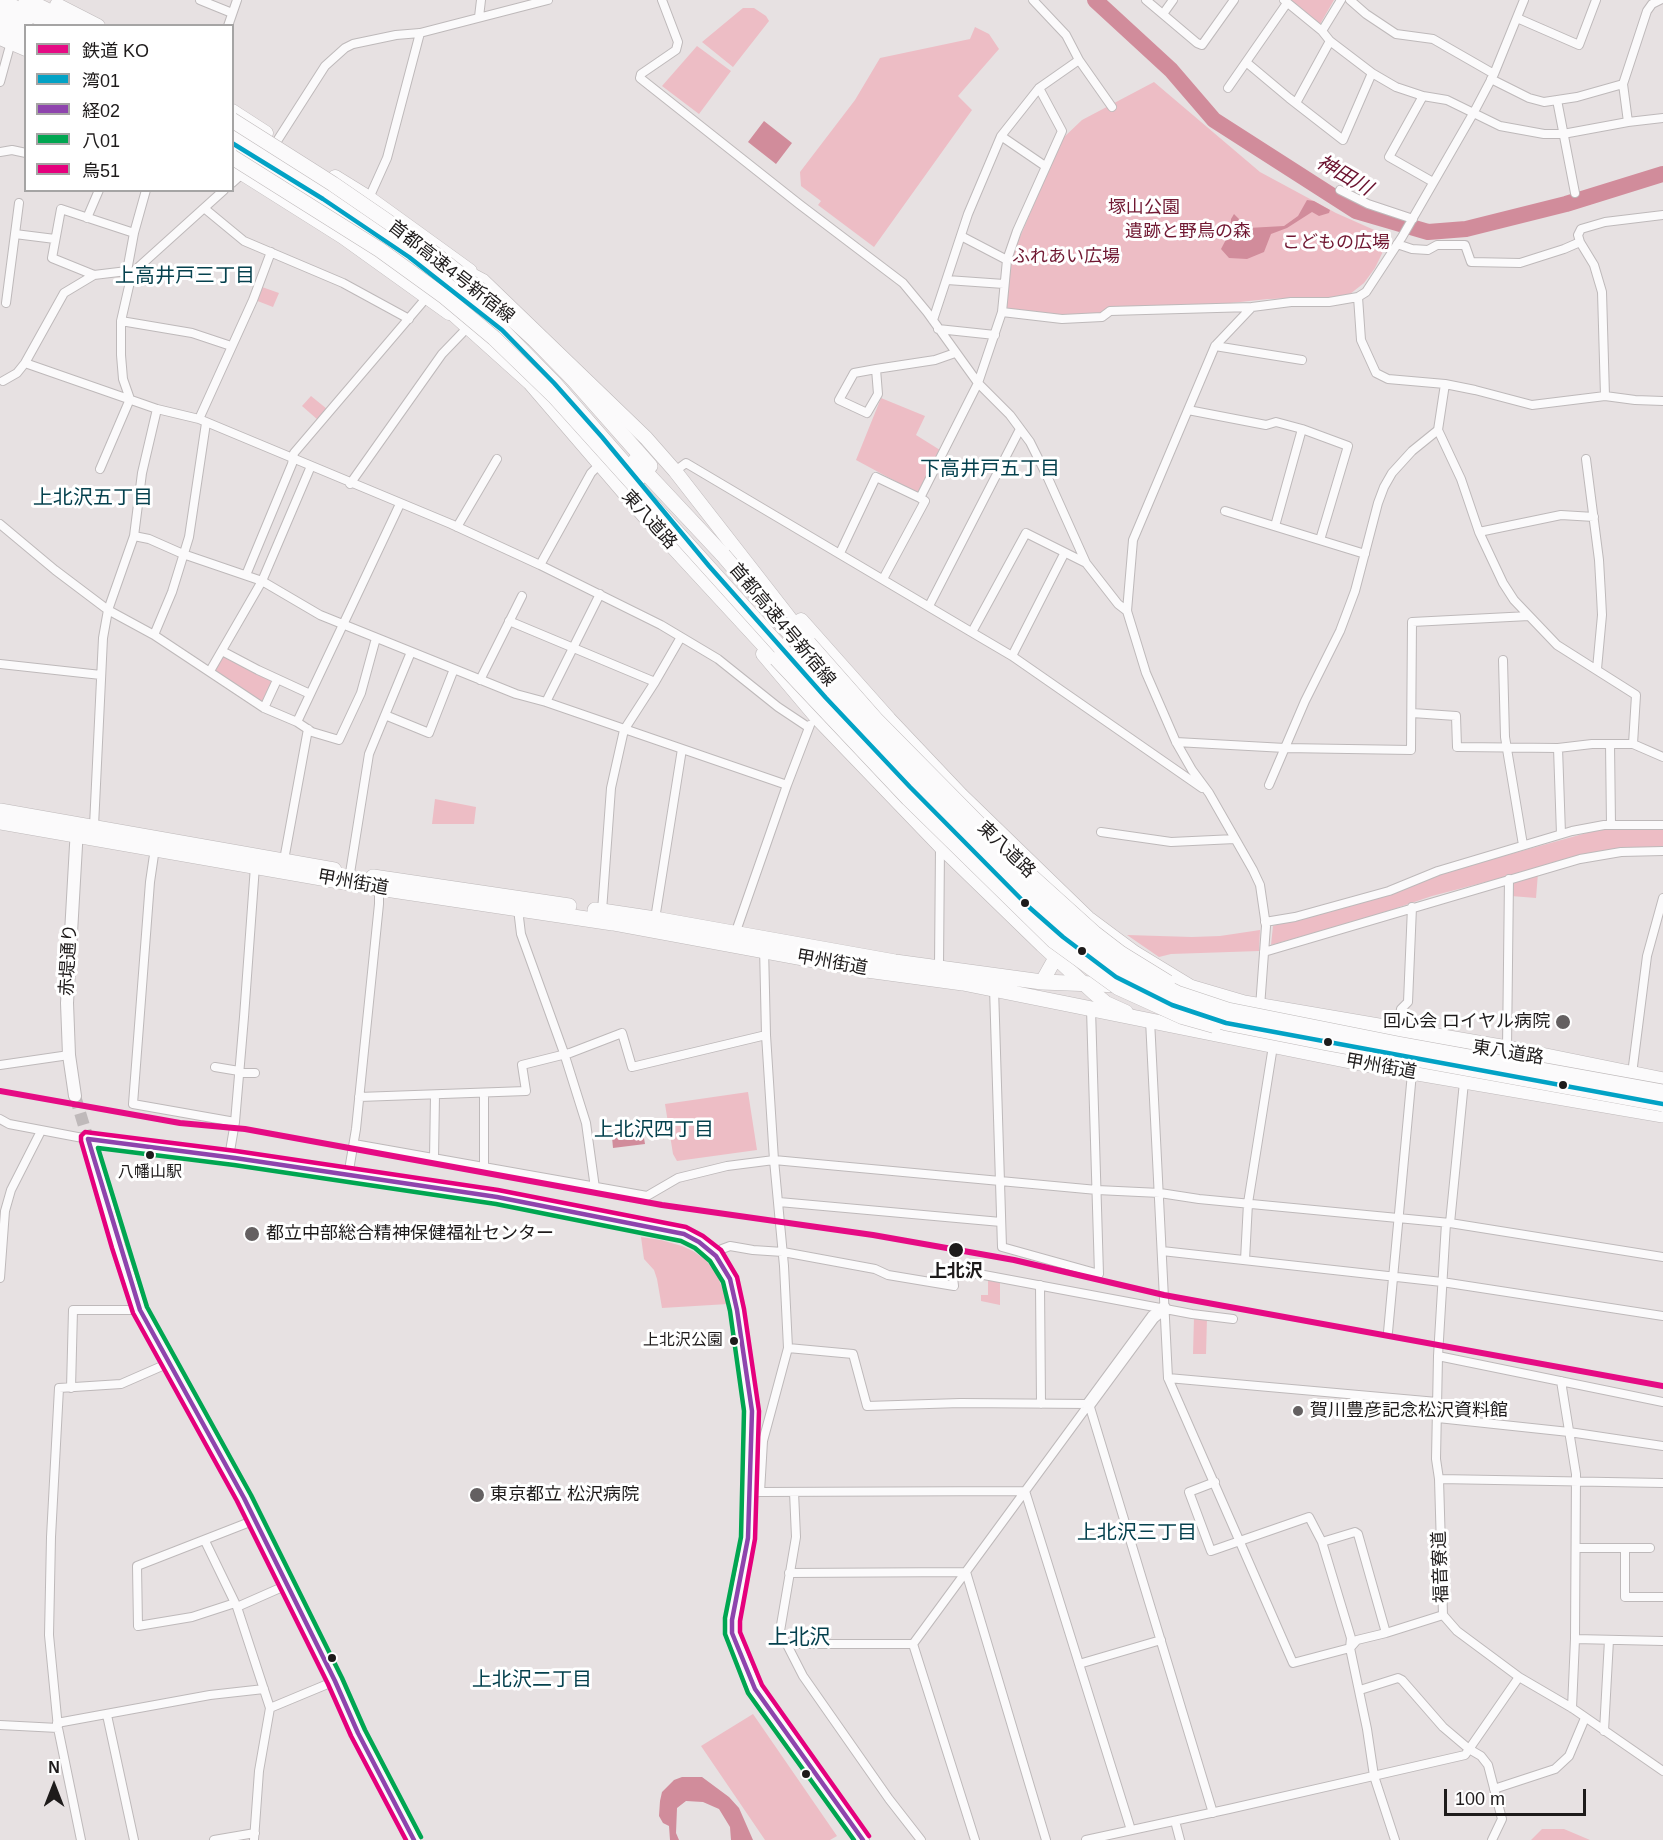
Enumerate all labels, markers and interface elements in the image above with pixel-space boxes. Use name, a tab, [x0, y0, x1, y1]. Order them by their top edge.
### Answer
legend	[24, 24, 234, 192]
text: 鉄道 KO	[82, 41, 149, 61]
text: 湾01	[82, 71, 120, 91]
text: 経02	[82, 101, 120, 121]
text: 八01	[82, 131, 120, 151]
water label: 神田川	[1312, 151, 1376, 201]
text: 烏51	[82, 161, 120, 181]
park label: 塚山公園	[1108, 197, 1180, 219]
street label: 首都高速4号新宿線	[384, 216, 518, 328]
park label: 遺跡と野鳥の森	[1125, 221, 1251, 243]
park label: こどもの広場	[1282, 232, 1390, 254]
park label: ふれあい広場	[1012, 246, 1120, 268]
district label: 上高井戸三丁目	[115, 264, 255, 288]
district label: 下高井戸五丁目	[920, 457, 1060, 481]
district label: 上北沢五丁目	[33, 486, 153, 510]
street label: 東八道路	[617, 486, 681, 554]
street label: 首都高速4号新宿線	[724, 559, 840, 691]
street label: 東八道路	[973, 817, 1039, 883]
street label: 甲州街道	[316, 866, 390, 900]
unlabelled marker	[1019, 897, 1031, 909]
street label: 赤堤通り	[56, 923, 82, 997]
unlabelled marker	[1076, 945, 1088, 957]
street label: 甲州街道	[795, 946, 869, 980]
place label: 回心会 ロイヤル病院	[1383, 1011, 1550, 1033]
marker: 回心会 ロイヤル病院	[1554, 1013, 1572, 1031]
unlabelled marker	[1322, 1036, 1334, 1048]
street label: 東八道路	[1471, 1037, 1545, 1069]
street label: 甲州街道	[1344, 1050, 1418, 1084]
unlabelled marker	[1557, 1079, 1569, 1091]
district label: 上北沢四丁目	[594, 1118, 714, 1142]
marker: 八幡山駅	[144, 1149, 156, 1161]
place label: 八幡山駅	[118, 1163, 182, 1183]
place label: 都立中部総合精神保健福祉センター	[266, 1223, 554, 1245]
marker: 都立中部総合精神保健福祉センター	[243, 1225, 261, 1243]
marker: 上北沢	[947, 1241, 965, 1259]
place label: 上北沢	[929, 1261, 983, 1283]
place label: 上北沢公園	[643, 1331, 723, 1351]
marker: 上北沢公園	[728, 1335, 740, 1347]
place label: 賀川豊彦記念松沢資料館	[1310, 1400, 1508, 1422]
marker: 賀川豊彦記念松沢資料館	[1291, 1404, 1305, 1418]
place label: 東京都立 松沢病院	[490, 1484, 639, 1506]
marker: 東京都立 松沢病院	[468, 1486, 486, 1504]
district label: 上北沢三丁目	[1077, 1521, 1197, 1545]
street label: 福音寮道	[1429, 1531, 1453, 1603]
district label: 上北沢	[768, 1625, 830, 1651]
unlabelled marker	[326, 1652, 338, 1664]
district label: 上北沢二丁目	[472, 1668, 592, 1692]
north arrow	[24, 1756, 84, 1816]
text: N	[48, 1759, 60, 1776]
unlabelled marker	[800, 1768, 812, 1780]
scale bar	[1447, 1777, 1590, 1815]
text: 100 m	[1455, 1789, 1505, 1809]

